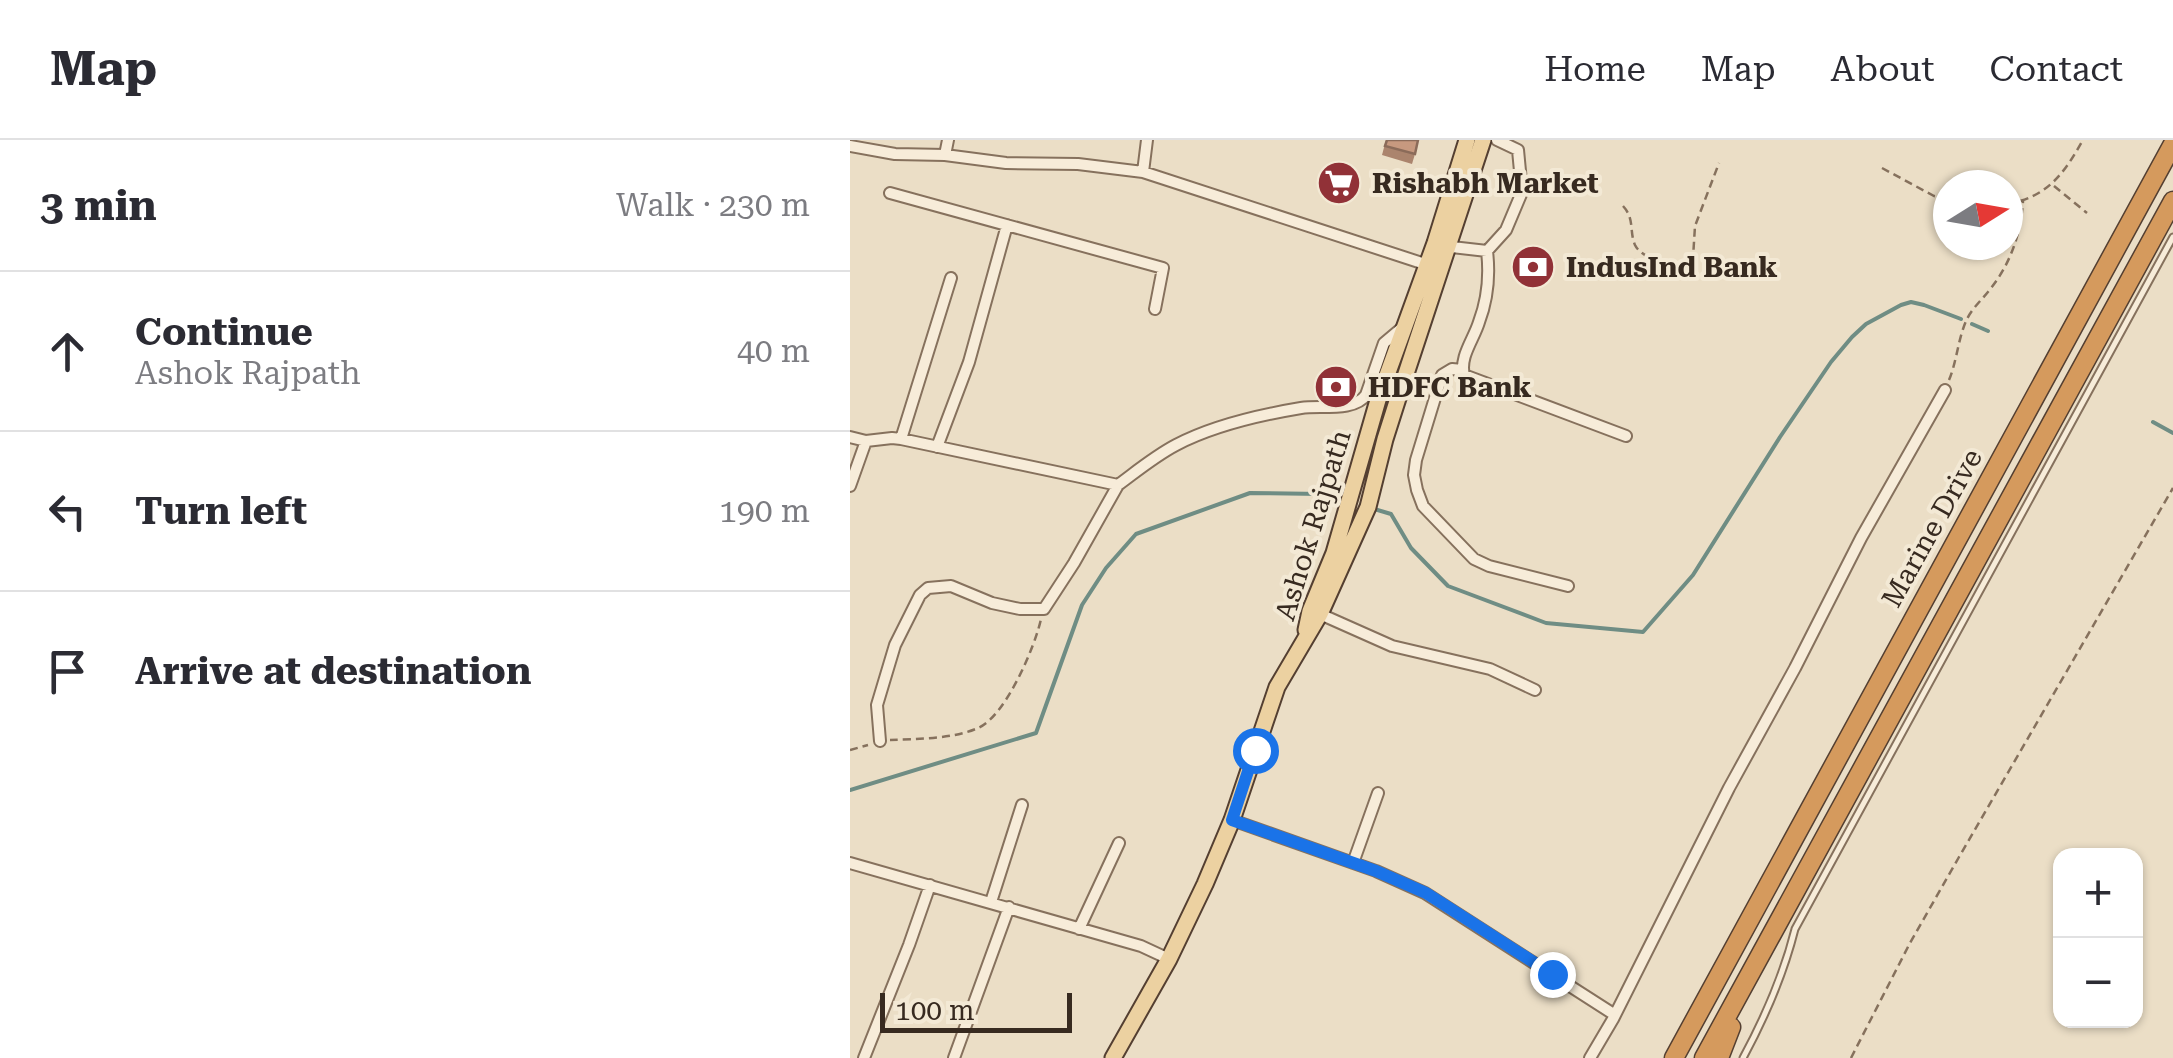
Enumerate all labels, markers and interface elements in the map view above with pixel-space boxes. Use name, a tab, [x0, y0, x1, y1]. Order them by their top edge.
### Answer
text: Map	[50, 41, 157, 97]
text: Home	[1544, 49, 1646, 90]
text: Map	[1701, 49, 1776, 90]
text: About	[1831, 49, 1935, 90]
text: Contact	[1990, 49, 2123, 90]
supermarket icon: Rishabh Market	[1316, 160, 1362, 206]
place label: Rishabh Market	[1372, 167, 1599, 200]
north arrow	[1933, 170, 2023, 260]
text: 3 min	[40, 181, 157, 230]
text: Walk · 230 m	[616, 186, 810, 224]
bank icon: IndusInd Bank	[1510, 244, 1556, 290]
place label: IndusInd Bank	[1566, 251, 1778, 284]
text: Continue	[135, 310, 313, 354]
icon: ahead	[40, 324, 95, 379]
text: 40 m	[737, 332, 810, 370]
text: Ashok Rajpath	[135, 354, 361, 392]
bank icon: HDFC Bank	[1313, 364, 1359, 410]
place label: HDFC Bank	[1368, 371, 1532, 404]
street label: Ashok Rajpath	[1268, 426, 1358, 624]
street label: Marine Drive	[1875, 443, 1989, 613]
icon: left	[40, 484, 95, 539]
text: Turn left	[135, 489, 307, 533]
text: 190 m	[719, 492, 810, 530]
icon: arrive	[40, 644, 95, 699]
text: Arrive at destination	[135, 649, 531, 693]
route start	[1233, 728, 1279, 774]
map controls	[2053, 848, 2143, 1028]
button: +	[2053, 848, 2143, 938]
button: −	[2053, 938, 2143, 1028]
route end	[1530, 952, 1576, 998]
scale bar	[880, 988, 1072, 1032]
text: 100 m	[895, 994, 975, 1027]

